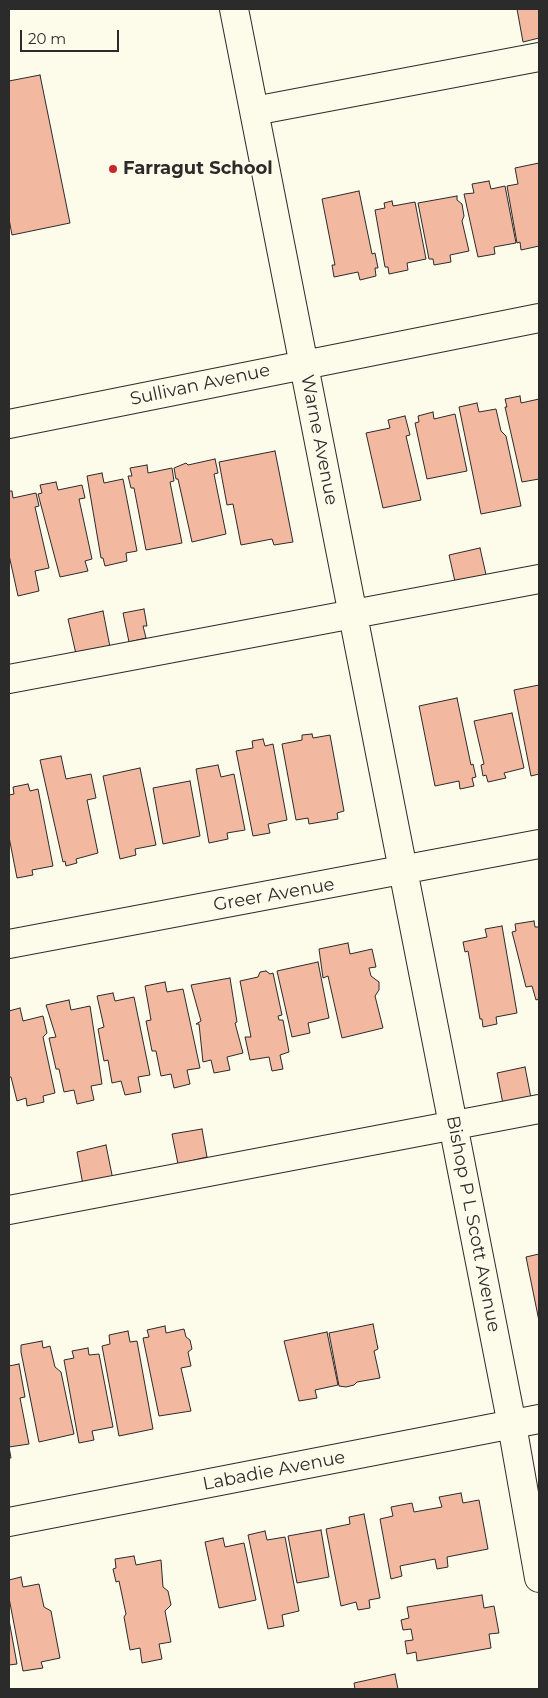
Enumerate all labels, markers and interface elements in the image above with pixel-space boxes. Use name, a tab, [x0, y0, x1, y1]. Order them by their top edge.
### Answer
scale bar	[22, 20, 121, 52]
text: 20 m	[28, 29, 66, 48]
place label: Farragut School	[123, 158, 273, 180]
marker: Farragut School	[107, 163, 119, 175]
street label: Sullivan Avenue	[128, 360, 272, 410]
street label: Warne Avenue	[296, 373, 342, 507]
street label: Greer Avenue	[212, 874, 336, 916]
street label: Bishop P L Scott Avenue	[441, 1114, 505, 1334]
street label: Labadie Avenue	[201, 1447, 347, 1495]

